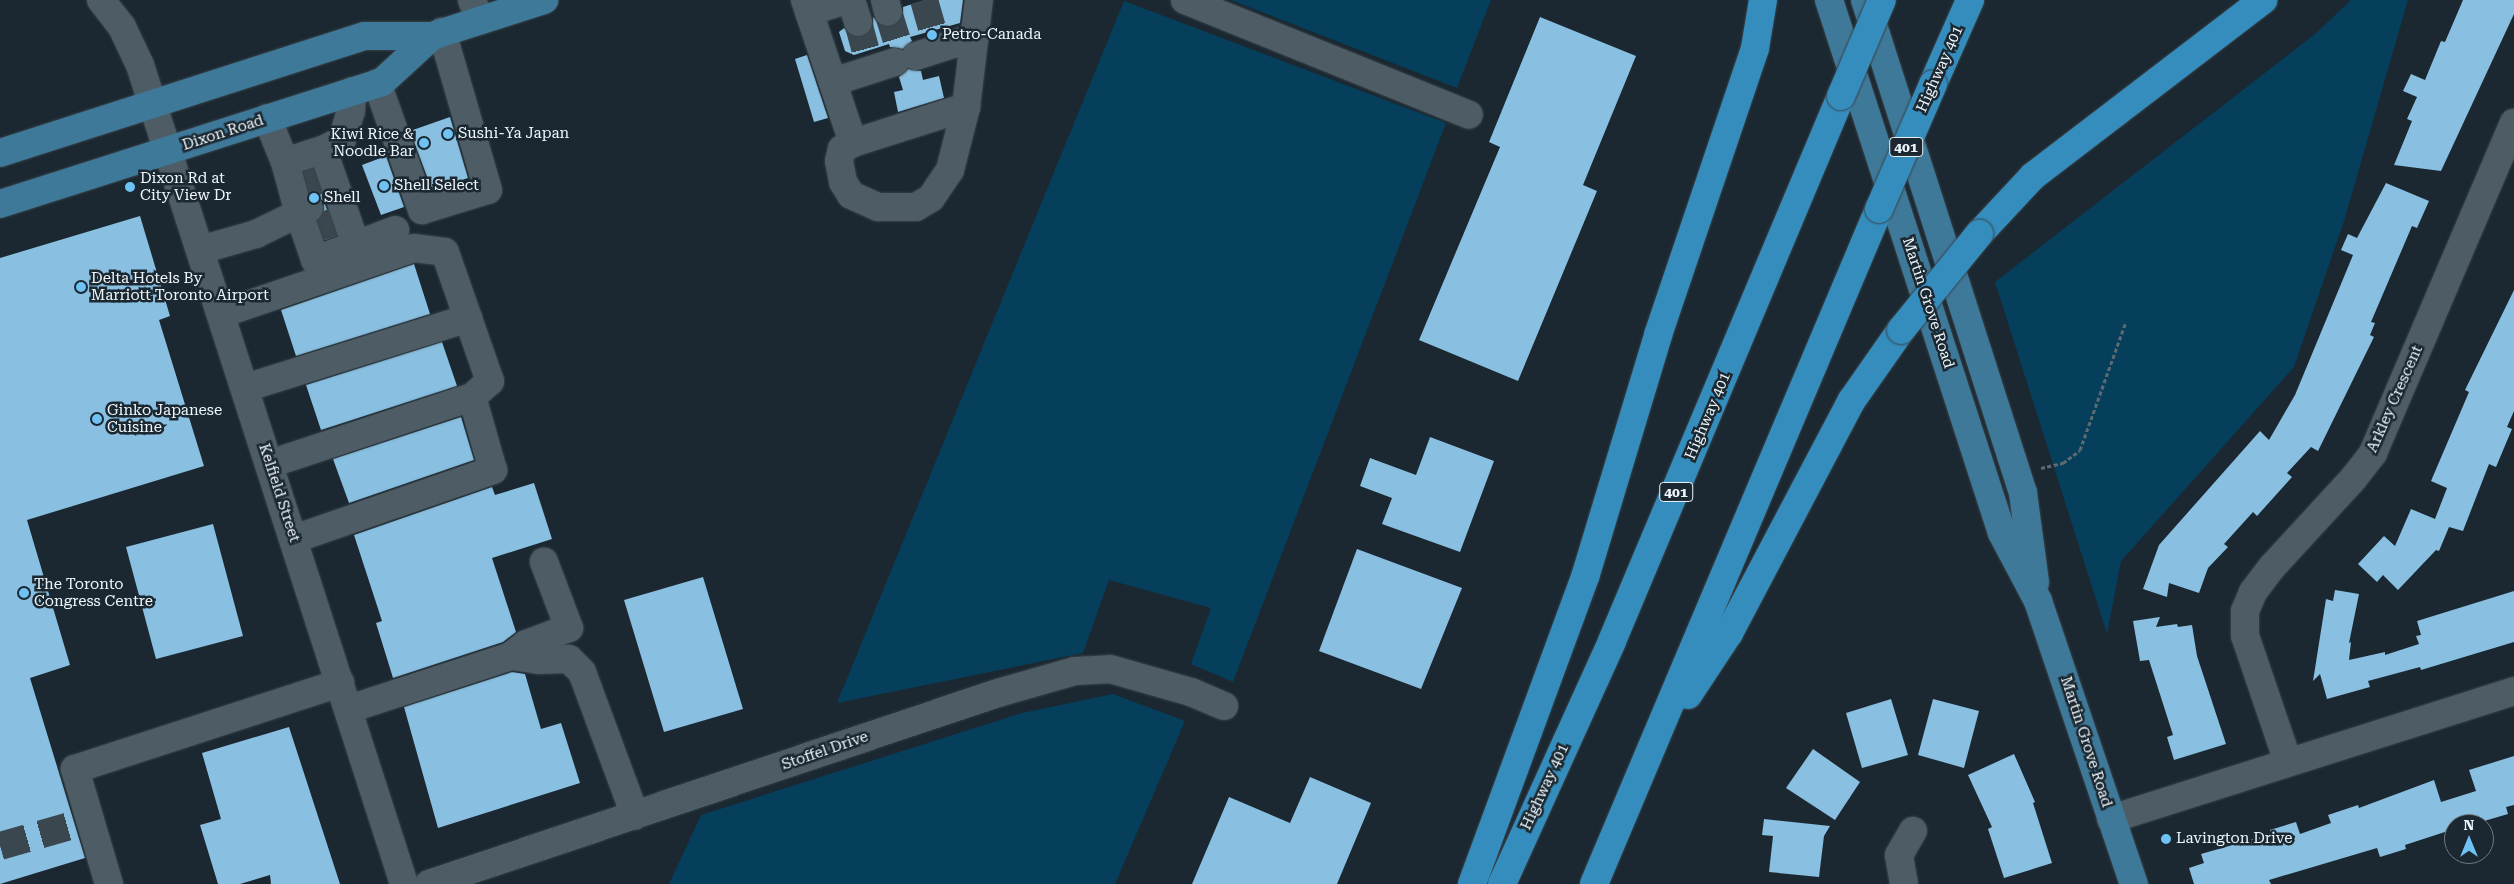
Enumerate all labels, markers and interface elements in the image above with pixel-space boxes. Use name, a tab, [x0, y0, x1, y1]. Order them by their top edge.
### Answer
street label: Highway 401	[1913, 23, 1967, 115]
place label: Petro-Canada	[942, 26, 1041, 44]
marker: Petro-Canada	[926, 29, 938, 41]
street label: Dixon Road	[180, 111, 266, 155]
place label: Kiwi Rice & Noodle Bar	[331, 125, 414, 160]
place label: Sushi-Ya Japan	[458, 125, 569, 143]
marker: Sushi-Ya Japan	[442, 128, 454, 140]
road number: 401	[1888, 136, 1924, 158]
marker: Kiwi Rice & Noodle Bar	[418, 137, 430, 149]
place label: Dixon Rd at City View Dr	[140, 169, 231, 204]
place label: Shell Select	[394, 177, 479, 195]
marker: Shell Select	[378, 180, 390, 192]
marker: Dixon Rd at City View Dr	[124, 181, 136, 193]
place label: Shell	[324, 189, 360, 207]
marker: Shell	[308, 192, 320, 204]
street label: Martin Grove Road	[1898, 235, 1958, 371]
place label: Delta Hotels By Marriott Toronto Airport	[91, 269, 269, 304]
marker: Delta Hotels By Marriott Toronto Airport	[75, 281, 87, 293]
street label: Arkley Crescent	[2363, 343, 2427, 455]
street label: Highway 401	[1682, 370, 1734, 462]
place label: Ginko Japanese Cuisine	[107, 401, 222, 436]
marker: Ginko Japanese Cuisine	[91, 413, 103, 425]
street label: Kelfield Street	[255, 441, 303, 545]
road number: 401	[1658, 481, 1694, 504]
place label: The Toronto Congress Centre	[34, 575, 153, 610]
marker: The Toronto Congress Centre	[18, 587, 30, 599]
street label: Martin Grove Road	[2056, 674, 2116, 810]
street label: Stoffel Drive	[779, 728, 871, 774]
street label: Highway 401	[1517, 741, 1573, 833]
north arrow	[2444, 814, 2494, 864]
text: N	[2464, 817, 2474, 833]
place label: Lavington Drive	[2176, 830, 2292, 848]
marker: Lavington Drive	[2160, 833, 2172, 845]

